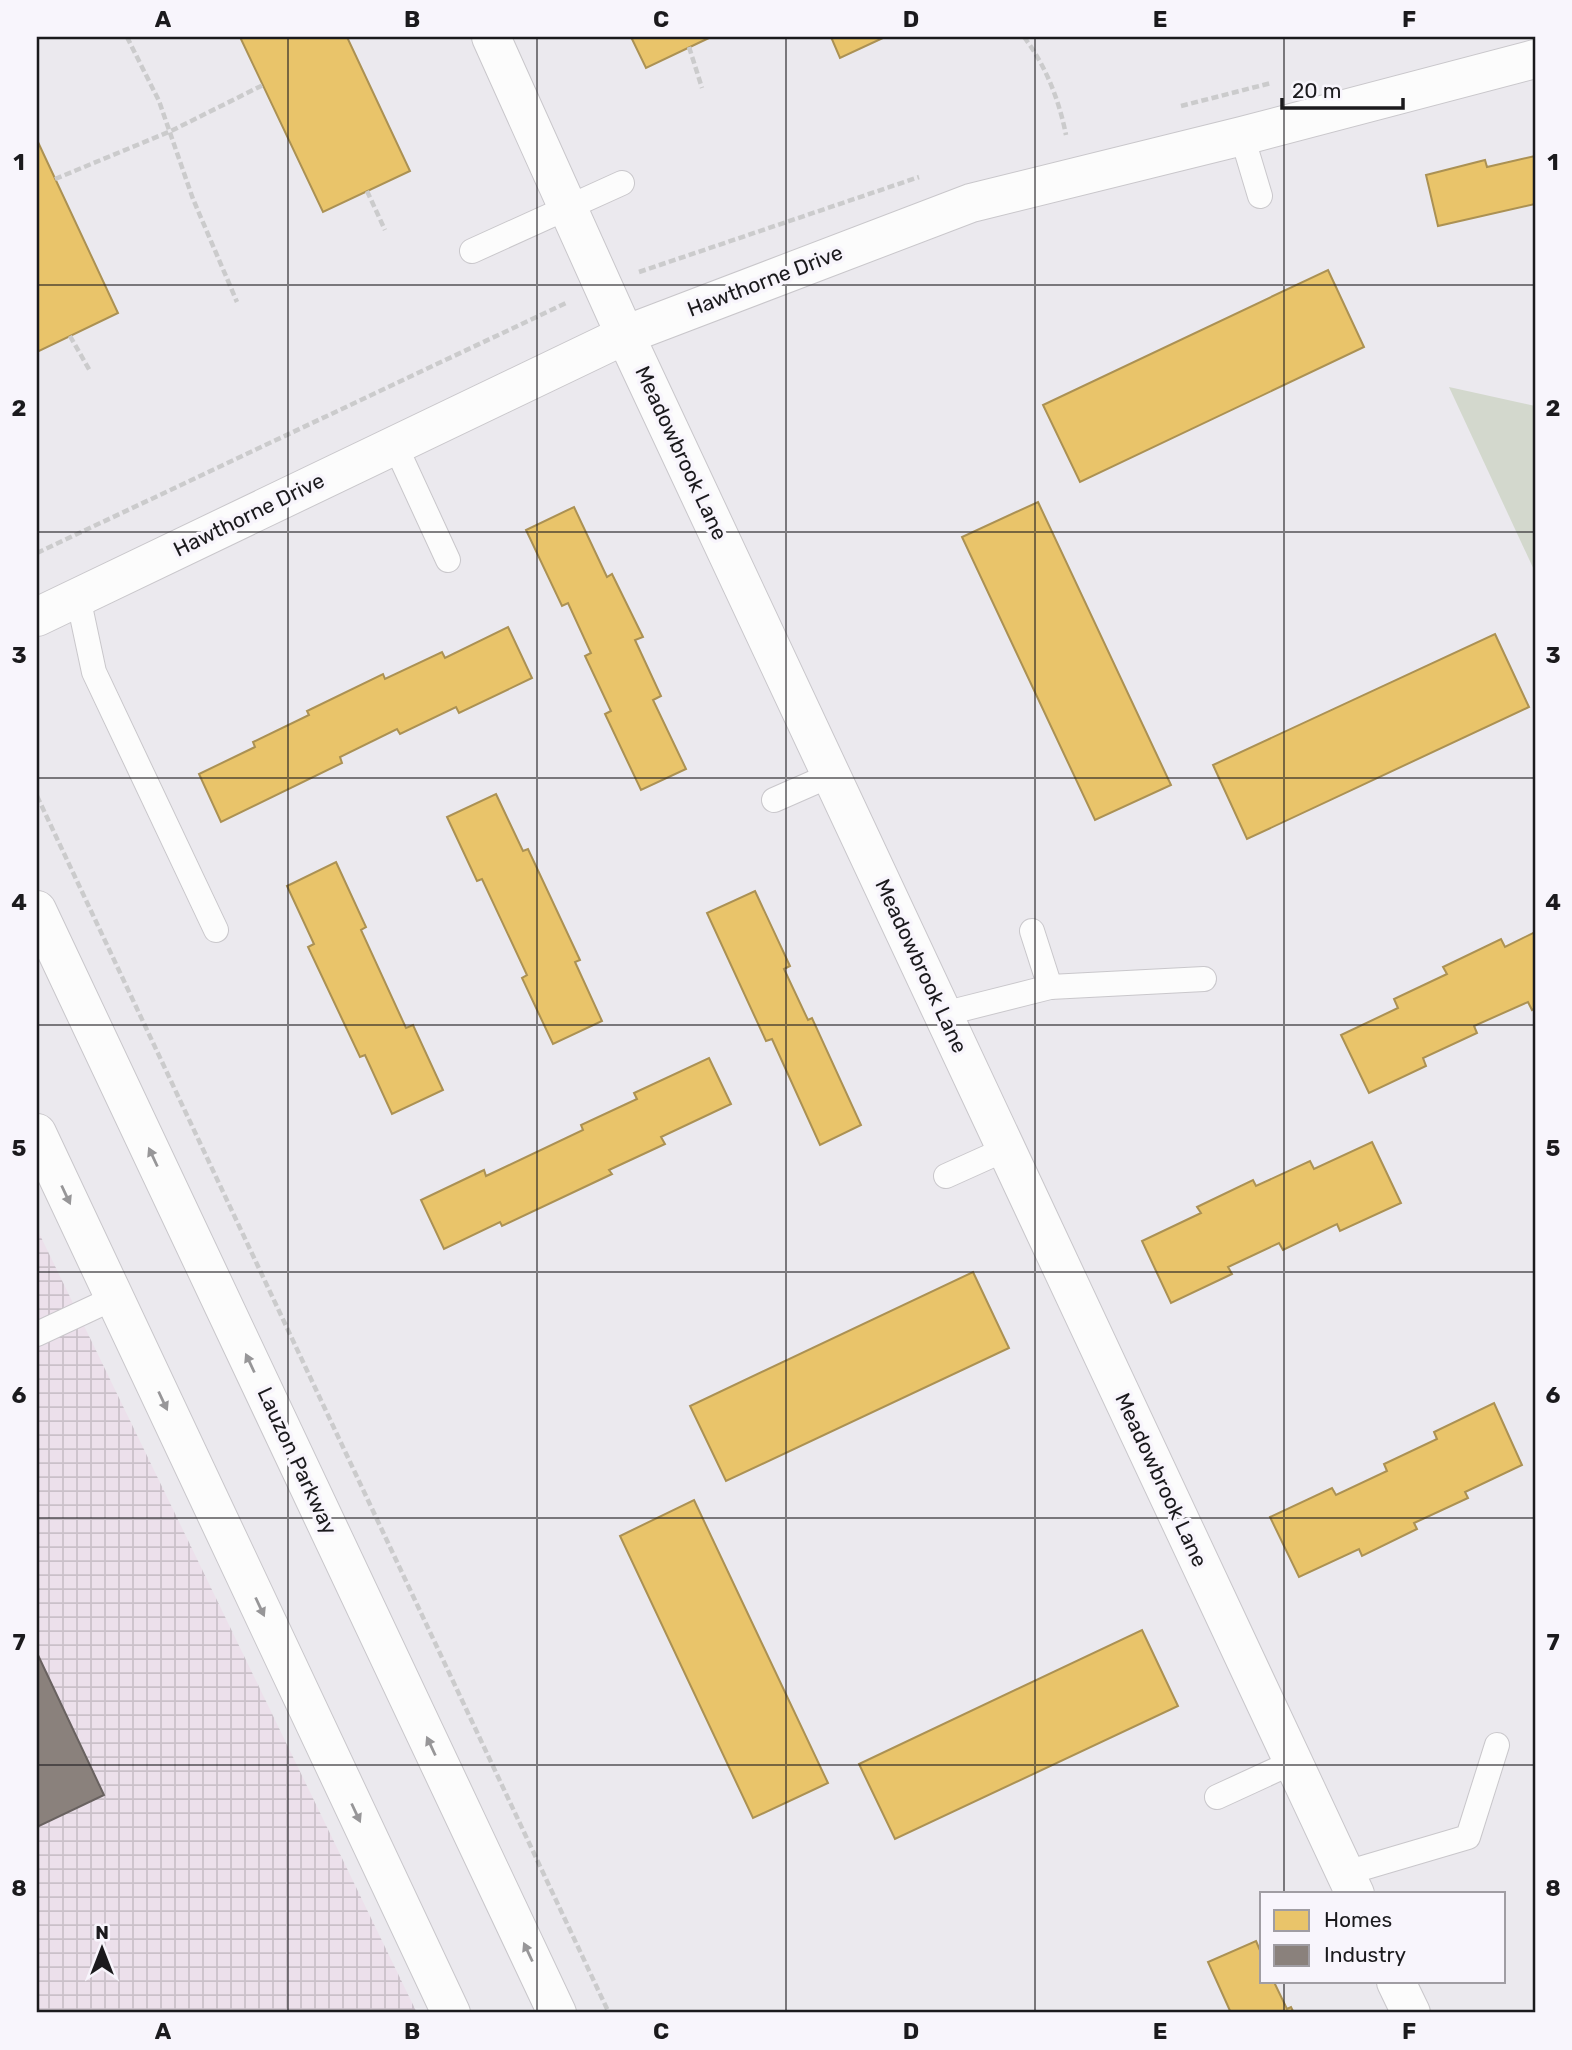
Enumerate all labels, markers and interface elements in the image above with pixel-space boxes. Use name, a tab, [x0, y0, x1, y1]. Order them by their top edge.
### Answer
text: A	[155, 5, 172, 33]
text: B	[404, 5, 420, 33]
text: C	[653, 5, 669, 33]
text: D	[903, 5, 919, 33]
text: E	[1153, 5, 1167, 33]
text: F	[1402, 5, 1416, 33]
scale bar	[1282, 66, 1402, 110]
text: 20 m	[1292, 78, 1341, 103]
text: 1	[13, 148, 25, 176]
text: 1	[1547, 148, 1559, 176]
street label: Hawthorne Drive	[684, 239, 846, 322]
street label: Meadowbrook Lane	[630, 362, 733, 544]
text: 2	[12, 394, 26, 422]
text: 2	[1546, 394, 1560, 422]
street label: Hawthorne Drive	[169, 467, 328, 562]
text: 3	[11, 641, 27, 669]
text: 3	[1545, 641, 1561, 669]
street label: Meadowbrook Lane	[870, 875, 973, 1057]
text: 4	[11, 888, 27, 916]
text: 4	[1545, 888, 1561, 916]
text: 5	[12, 1134, 27, 1162]
text: 5	[1546, 1134, 1561, 1162]
one-way arrow	[147, 1147, 159, 1167]
one-way arrow	[60, 1185, 72, 1205]
one-way arrow	[244, 1353, 256, 1373]
text: 6	[12, 1381, 27, 1409]
text: 6	[1546, 1381, 1561, 1409]
street label: Lauzon Parkway	[252, 1383, 343, 1539]
street label: Meadowbrook Lane	[1110, 1389, 1213, 1571]
one-way arrow	[157, 1391, 169, 1411]
one-way arrow	[254, 1597, 265, 1617]
text: 7	[12, 1628, 26, 1656]
text: 7	[1546, 1628, 1560, 1656]
one-way arrow	[425, 1736, 436, 1756]
one-way arrow	[351, 1802, 362, 1823]
text: 8	[11, 1874, 27, 1902]
text: 8	[1545, 1874, 1561, 1902]
legend	[1260, 1892, 1506, 1983]
text: Homes	[1324, 1907, 1392, 1932]
north arrow	[66, 1913, 136, 1983]
text: N	[95, 1921, 109, 1944]
one-way arrow	[522, 1941, 533, 1962]
text: Industry	[1324, 1942, 1406, 1967]
text: A	[155, 2017, 172, 2045]
text: B	[404, 2017, 420, 2045]
text: C	[653, 2017, 669, 2045]
text: D	[903, 2017, 919, 2045]
text: E	[1153, 2017, 1167, 2045]
text: F	[1402, 2017, 1416, 2045]

